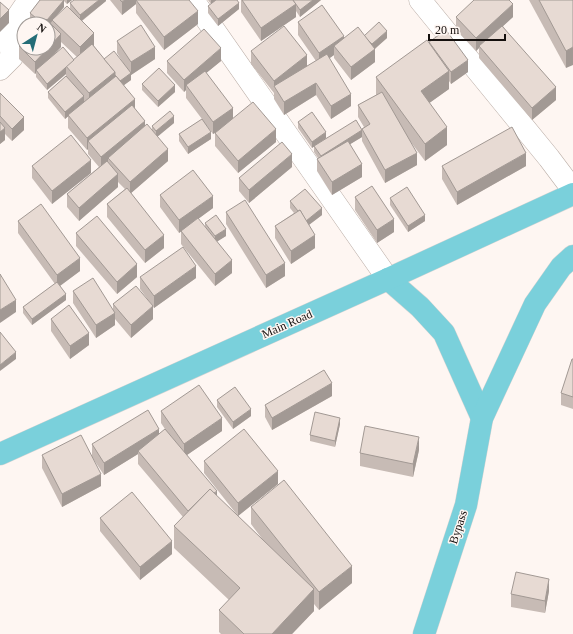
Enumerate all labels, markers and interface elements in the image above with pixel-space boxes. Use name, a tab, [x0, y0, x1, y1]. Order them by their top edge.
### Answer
north arrow	[16, 16, 56, 56]
scale bar	[429, 16, 505, 42]
text: N	[35, 21, 49, 35]
text: 20 m	[435, 23, 460, 37]
street label: Main Road	[260, 307, 314, 341]
street label: Bypass	[446, 508, 470, 546]

